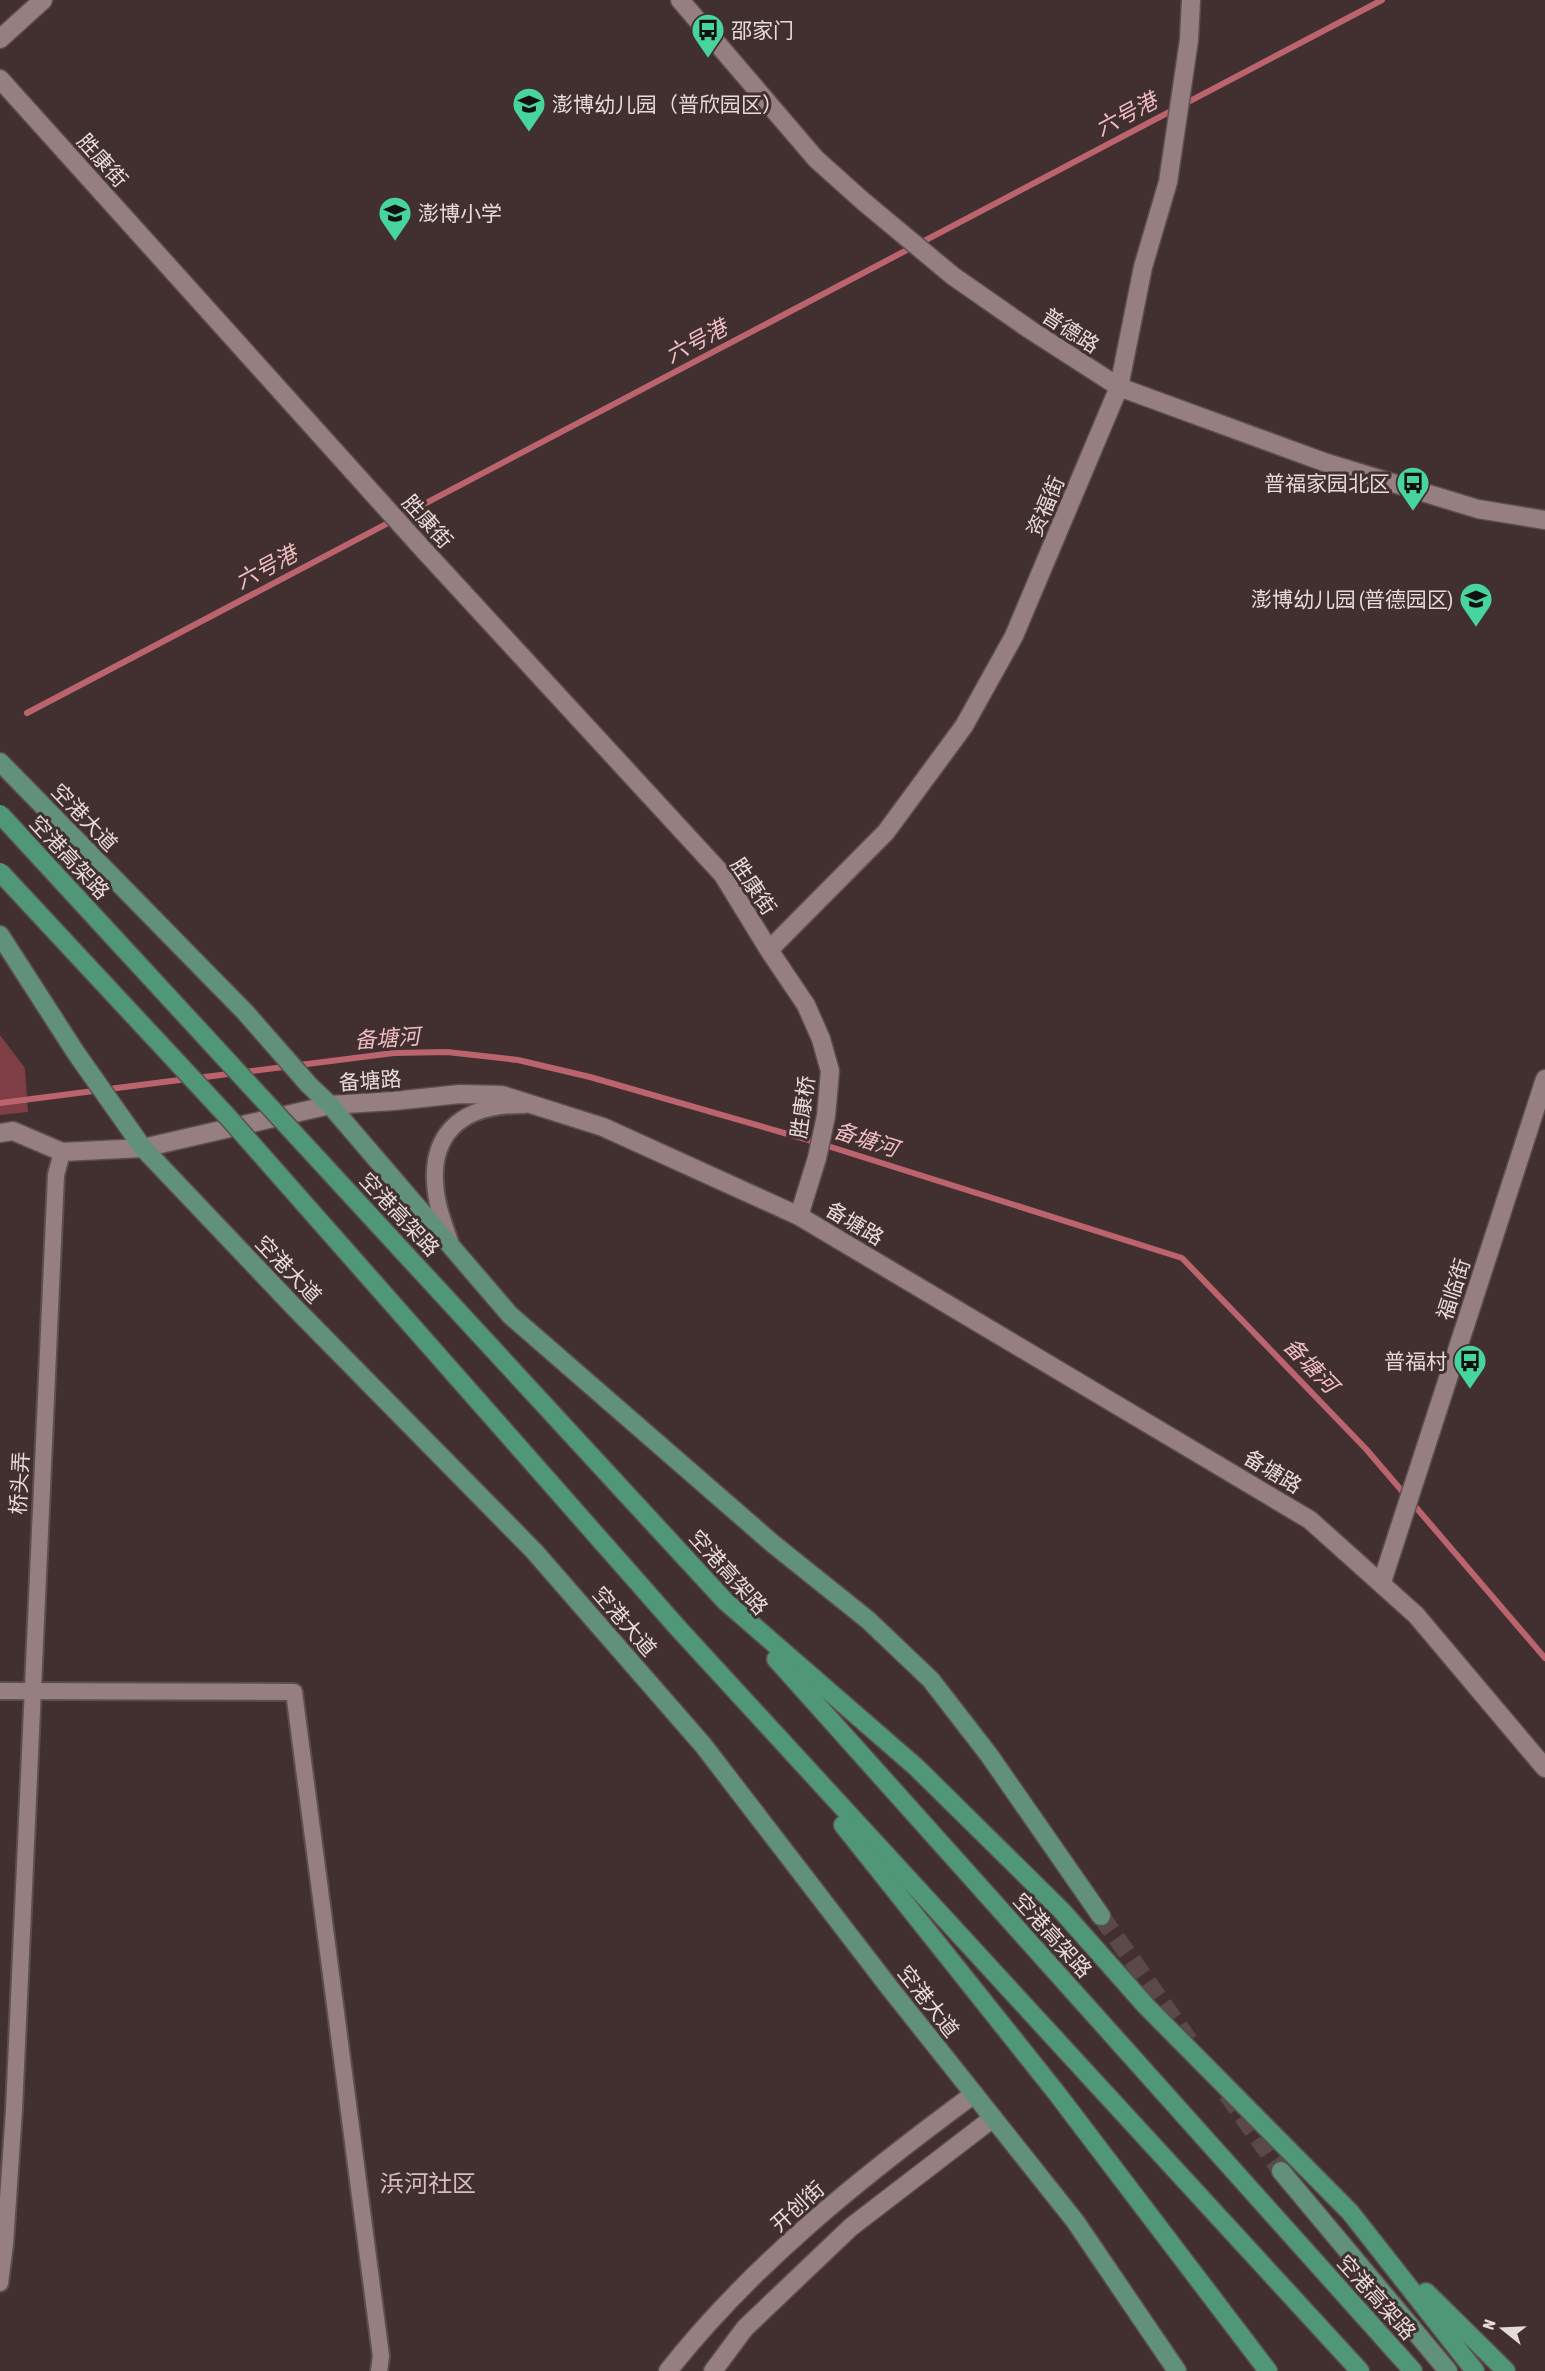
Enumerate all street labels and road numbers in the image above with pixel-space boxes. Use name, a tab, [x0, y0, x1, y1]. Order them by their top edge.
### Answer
street label: 胜康街	[73, 129, 133, 191]
street label: 普德路	[1038, 303, 1104, 357]
street label: 资福街	[1022, 472, 1068, 540]
street label: 胜康街	[398, 490, 458, 552]
street label: 空港大道	[47, 778, 123, 856]
street label: 空港高架路	[25, 810, 115, 904]
street label: 胜康街	[726, 853, 782, 919]
street label: 备塘路	[338, 1066, 402, 1094]
street label: 胜康桥	[786, 1074, 818, 1140]
street label: 空港高架路	[355, 1167, 445, 1261]
street label: 备塘路	[822, 1196, 888, 1250]
street label: 空港大道	[251, 1230, 327, 1308]
street label: 福临街	[1432, 1255, 1474, 1323]
street label: 备塘路	[1240, 1444, 1306, 1498]
street label: 桥头弄	[5, 1451, 33, 1515]
street label: 空港高架路	[685, 1525, 773, 1619]
street label: 空港大道	[588, 1581, 662, 1661]
street label: 空港高架路	[1009, 1888, 1097, 1982]
street label: 空港大道	[894, 1961, 964, 2041]
street label: 开创街	[766, 2176, 828, 2236]
street label: 空港高架路	[1333, 2250, 1421, 2344]

